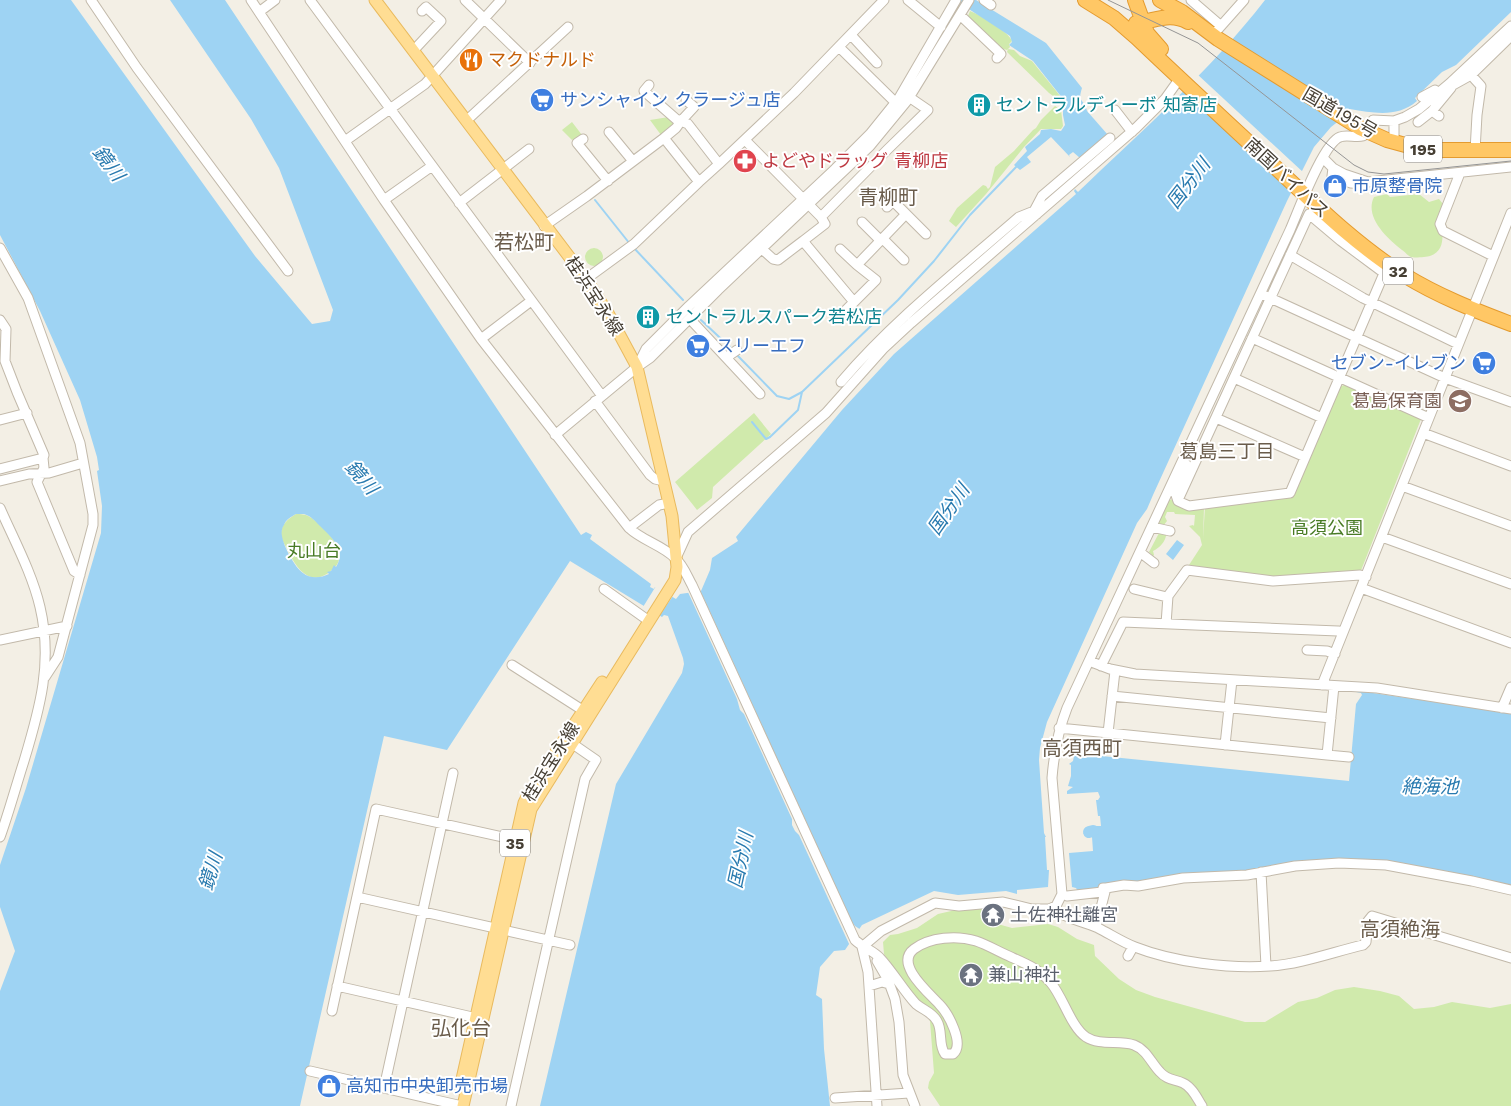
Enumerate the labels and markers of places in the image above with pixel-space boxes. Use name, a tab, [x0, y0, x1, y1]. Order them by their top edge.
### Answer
restaurant icon: マクドナルド	[458, 47, 484, 73]
place label: マクドナルド	[488, 49, 596, 70]
supermarket icon: サンシャイン クラージュ店	[529, 87, 555, 113]
place label: サンシャイン クラージュ店	[560, 89, 781, 110]
building icon: セントラルディーボ 知寄店	[966, 92, 992, 118]
place label: セントラルディーボ 知寄店	[996, 94, 1217, 115]
pharmacy icon: よどやドラッグ 青柳店	[732, 148, 758, 174]
place label: よどやドラッグ 青柳店	[762, 150, 948, 171]
shop icon: 市原整骨院	[1322, 173, 1348, 199]
place label: 市原整骨院	[1352, 175, 1442, 196]
building icon: セントラルスパーク若松店	[635, 304, 661, 330]
place label: セントラルスパーク若松店	[666, 306, 882, 327]
supermarket icon: スリーエフ	[685, 333, 711, 359]
place label: スリーエフ	[716, 335, 806, 356]
supermarket icon: セブン-イレブン	[1471, 350, 1497, 376]
place label: セブン-イレブン	[1331, 352, 1466, 373]
school or university icon: 葛島保育園	[1447, 388, 1473, 414]
place label: 葛島保育園	[1352, 390, 1442, 411]
temple icon: 土佐神社離宮	[980, 902, 1006, 928]
place label: 土佐神社離宮	[1010, 904, 1118, 925]
temple icon: 兼山神社	[958, 962, 984, 988]
place label: 兼山神社	[988, 964, 1060, 985]
shop icon: 高知市中央卸売市場	[316, 1073, 342, 1099]
place label: 高知市中央卸売市場	[346, 1075, 508, 1096]

